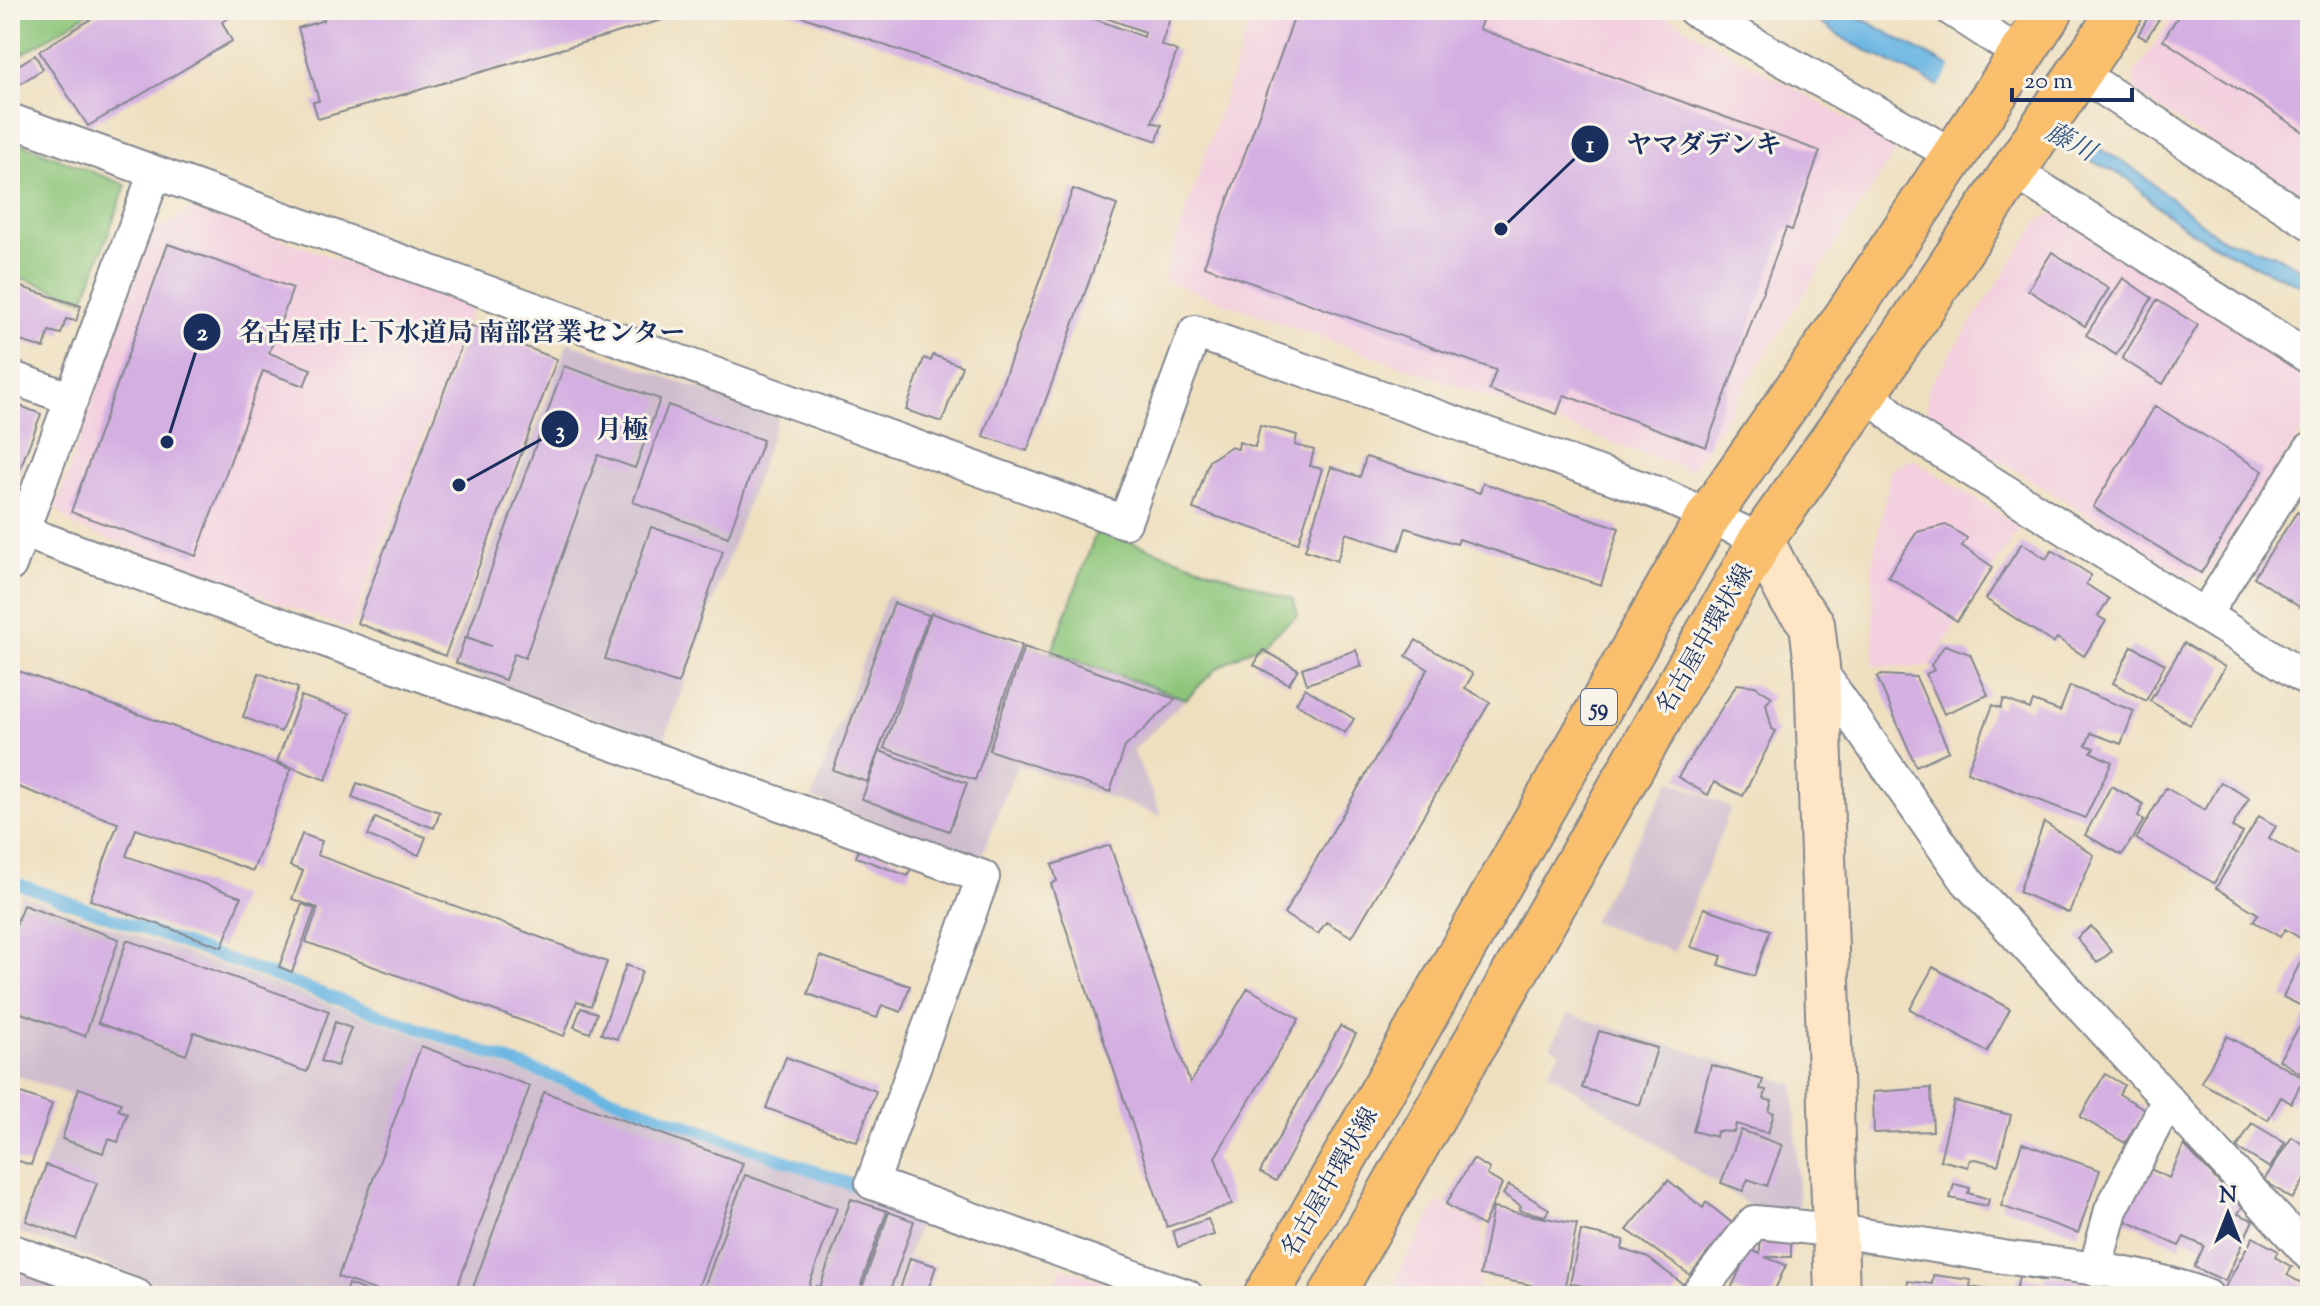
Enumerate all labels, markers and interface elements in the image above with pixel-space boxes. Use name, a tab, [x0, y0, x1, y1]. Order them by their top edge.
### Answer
scale bar	[2012, 52, 2132, 102]
text: 20 m	[2024, 65, 2073, 99]
water label: 藤川	[2038, 115, 2104, 173]
callout: ヤマダデンキ	[1570, 119, 1798, 169]
text: ヤマダデンキ	[1626, 128, 1782, 165]
text: 1	[1586, 129, 1595, 163]
callout: 名古屋市上下水道局 南部営業センター	[182, 307, 702, 357]
text: 名古屋市上下水道局 南部営業センター	[239, 316, 685, 353]
text: 2	[196, 317, 208, 351]
callout: 月極	[540, 404, 664, 454]
text: 月極	[596, 413, 648, 450]
text: 3	[555, 415, 565, 449]
street label: 名古屋中環状線	[1649, 559, 1762, 721]
road number: 59	[1581, 689, 1617, 725]
street label: 名古屋中環状線	[1274, 1102, 1387, 1264]
north arrow	[2188, 1174, 2268, 1254]
text: N	[2219, 1181, 2237, 1213]

